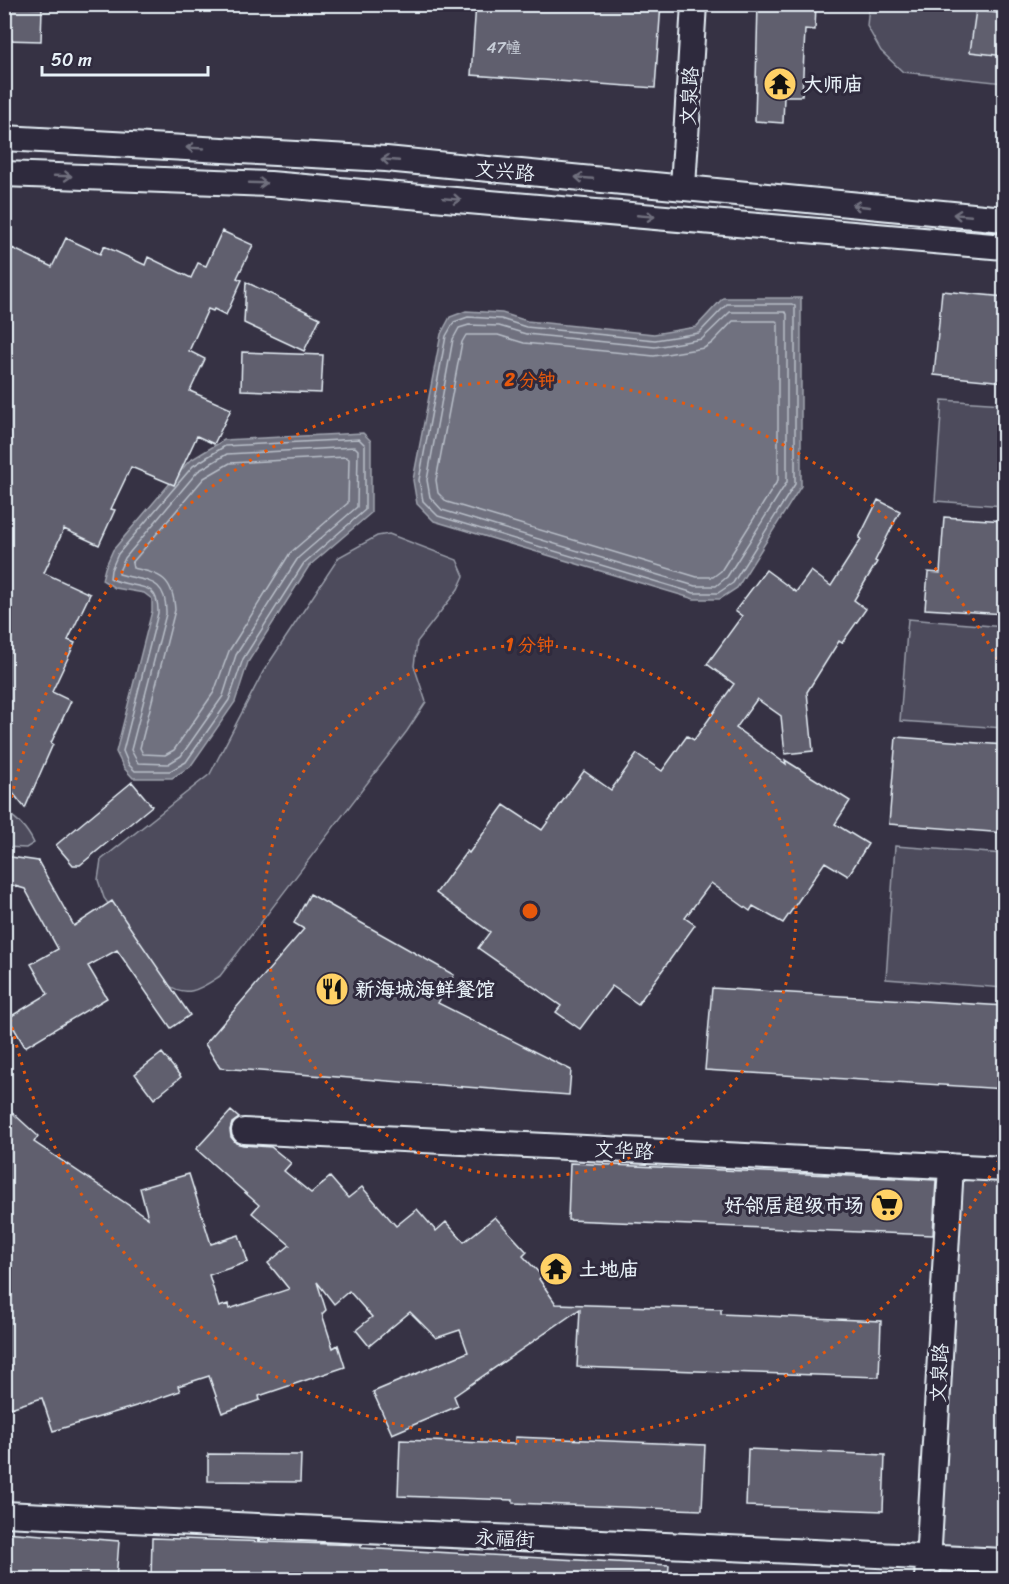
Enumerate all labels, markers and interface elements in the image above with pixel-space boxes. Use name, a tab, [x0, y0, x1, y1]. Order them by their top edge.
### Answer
house number: 47幢	[486, 33, 522, 62]
scale bar	[42, 39, 208, 77]
text: 50 m	[51, 44, 92, 76]
street label: 文泉路	[670, 64, 709, 127]
temple icon: 大师庙	[762, 66, 798, 102]
place label: 大师庙	[803, 67, 863, 102]
one-way arrow	[186, 143, 206, 154]
street label: 文兴路	[474, 151, 537, 192]
one-way arrow	[380, 154, 400, 165]
one-way arrow	[52, 170, 72, 181]
one-way arrow	[574, 172, 594, 183]
one-way arrow	[247, 178, 267, 189]
one-way arrow	[442, 194, 462, 205]
one-way arrow	[852, 200, 872, 211]
one-way arrow	[953, 209, 973, 220]
one-way arrow	[636, 211, 656, 222]
text: 2 分钟	[503, 364, 556, 396]
text: 1 分钟	[506, 629, 554, 661]
centre of rings	[520, 901, 540, 921]
restaurant icon: 新海城海鲜餐馆	[314, 971, 350, 1007]
place label: 新海城海鲜餐馆	[355, 972, 495, 1007]
street label: 文华路	[593, 1131, 656, 1170]
supermarket icon: 好邻居超级市场	[869, 1187, 905, 1223]
place label: 好邻居超级市场	[724, 1188, 864, 1223]
temple icon: 土地庙	[538, 1251, 574, 1287]
place label: 土地庙	[579, 1252, 639, 1287]
street label: 文泉路	[920, 1341, 959, 1404]
street label: 永福街	[474, 1519, 536, 1558]

